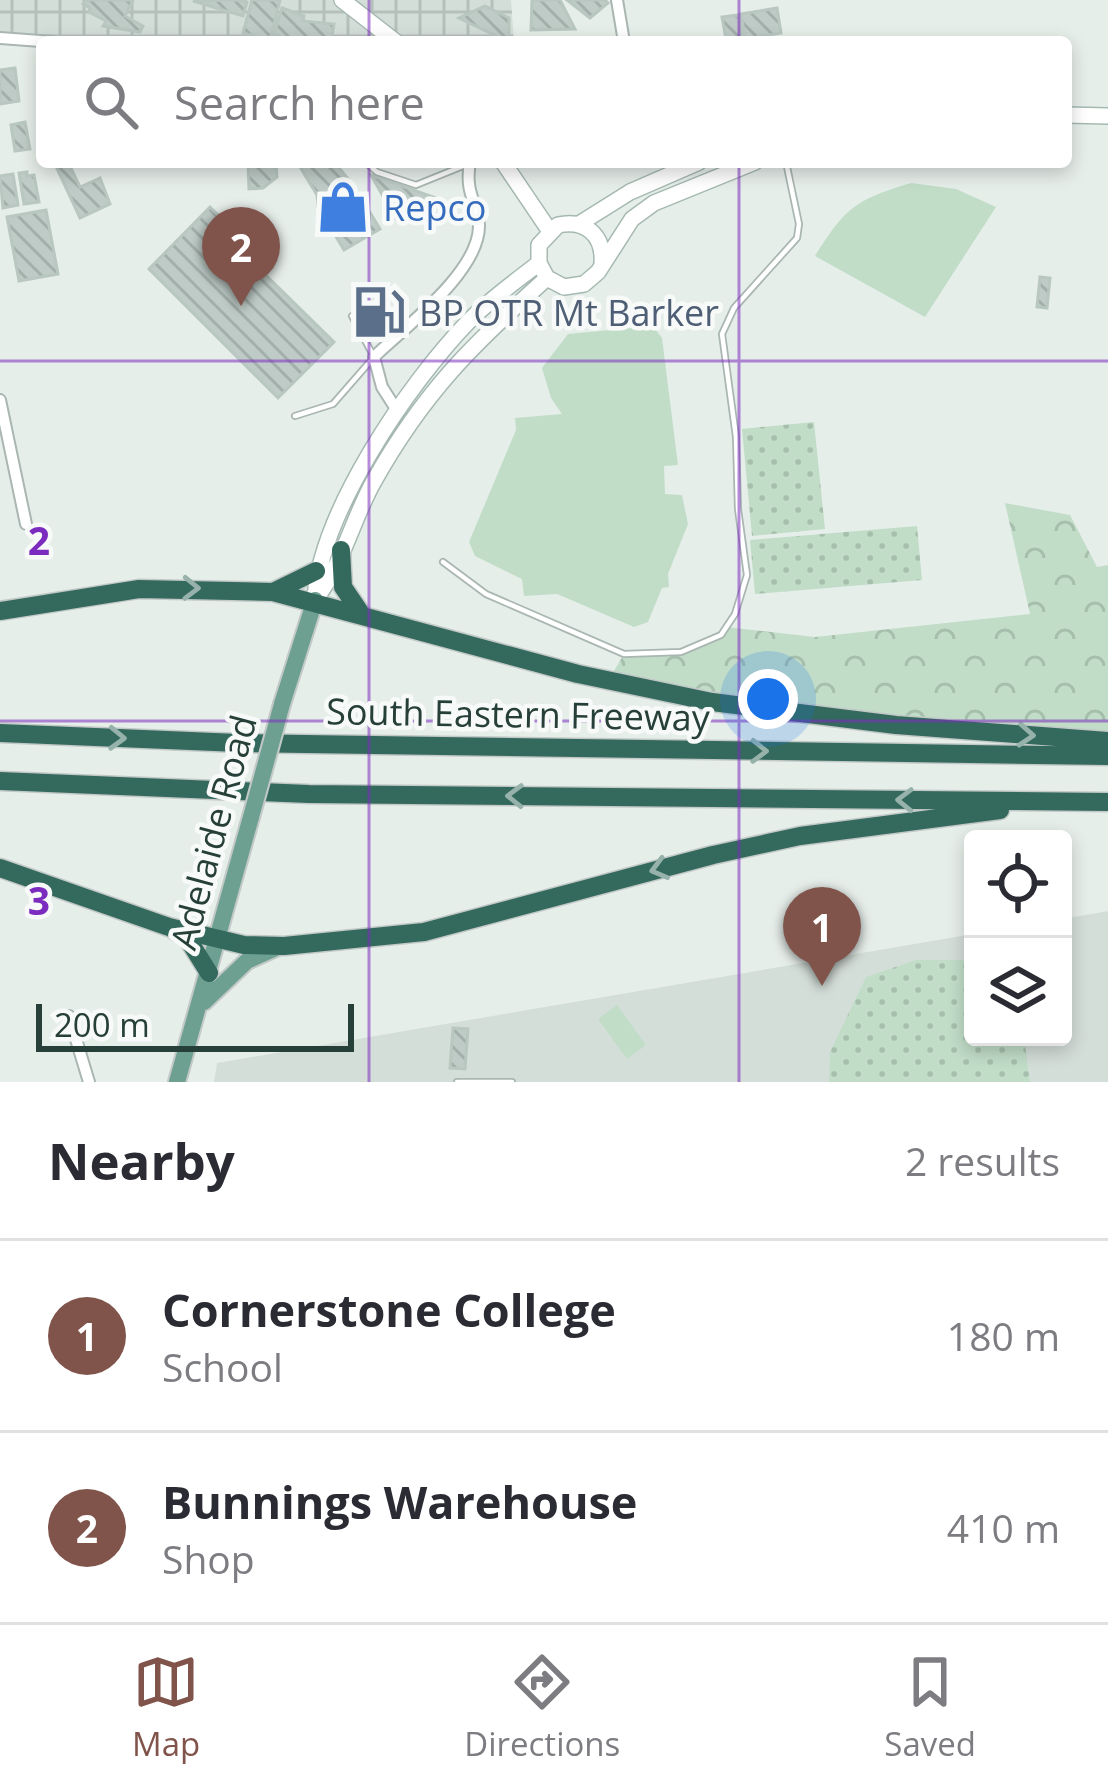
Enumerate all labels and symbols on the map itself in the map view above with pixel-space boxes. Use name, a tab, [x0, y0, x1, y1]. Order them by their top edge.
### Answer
shop icon: Repco	[314, 178, 372, 236]
place label: Repco	[383, 183, 486, 232]
pin: 2	[202, 207, 280, 306]
fuel station icon: BP OTR Mt Barker	[350, 283, 408, 341]
place label: BP OTR Mt Barker	[419, 288, 719, 337]
text: 2	[28, 513, 50, 566]
one-way arrow	[183, 575, 201, 601]
your location	[738, 669, 798, 729]
street label: South Eastern Freeway	[326, 686, 711, 742]
street label: Adelaide Road	[158, 709, 268, 955]
one-way arrow	[1017, 722, 1036, 748]
one-way arrow	[108, 725, 127, 751]
one-way arrow	[751, 738, 769, 764]
one-way arrow	[505, 783, 523, 809]
one-way arrow	[895, 787, 913, 813]
one-way arrow	[649, 855, 670, 880]
text: 3	[28, 873, 50, 926]
pin: 1	[783, 887, 861, 986]
scale bar	[36, 998, 354, 1051]

